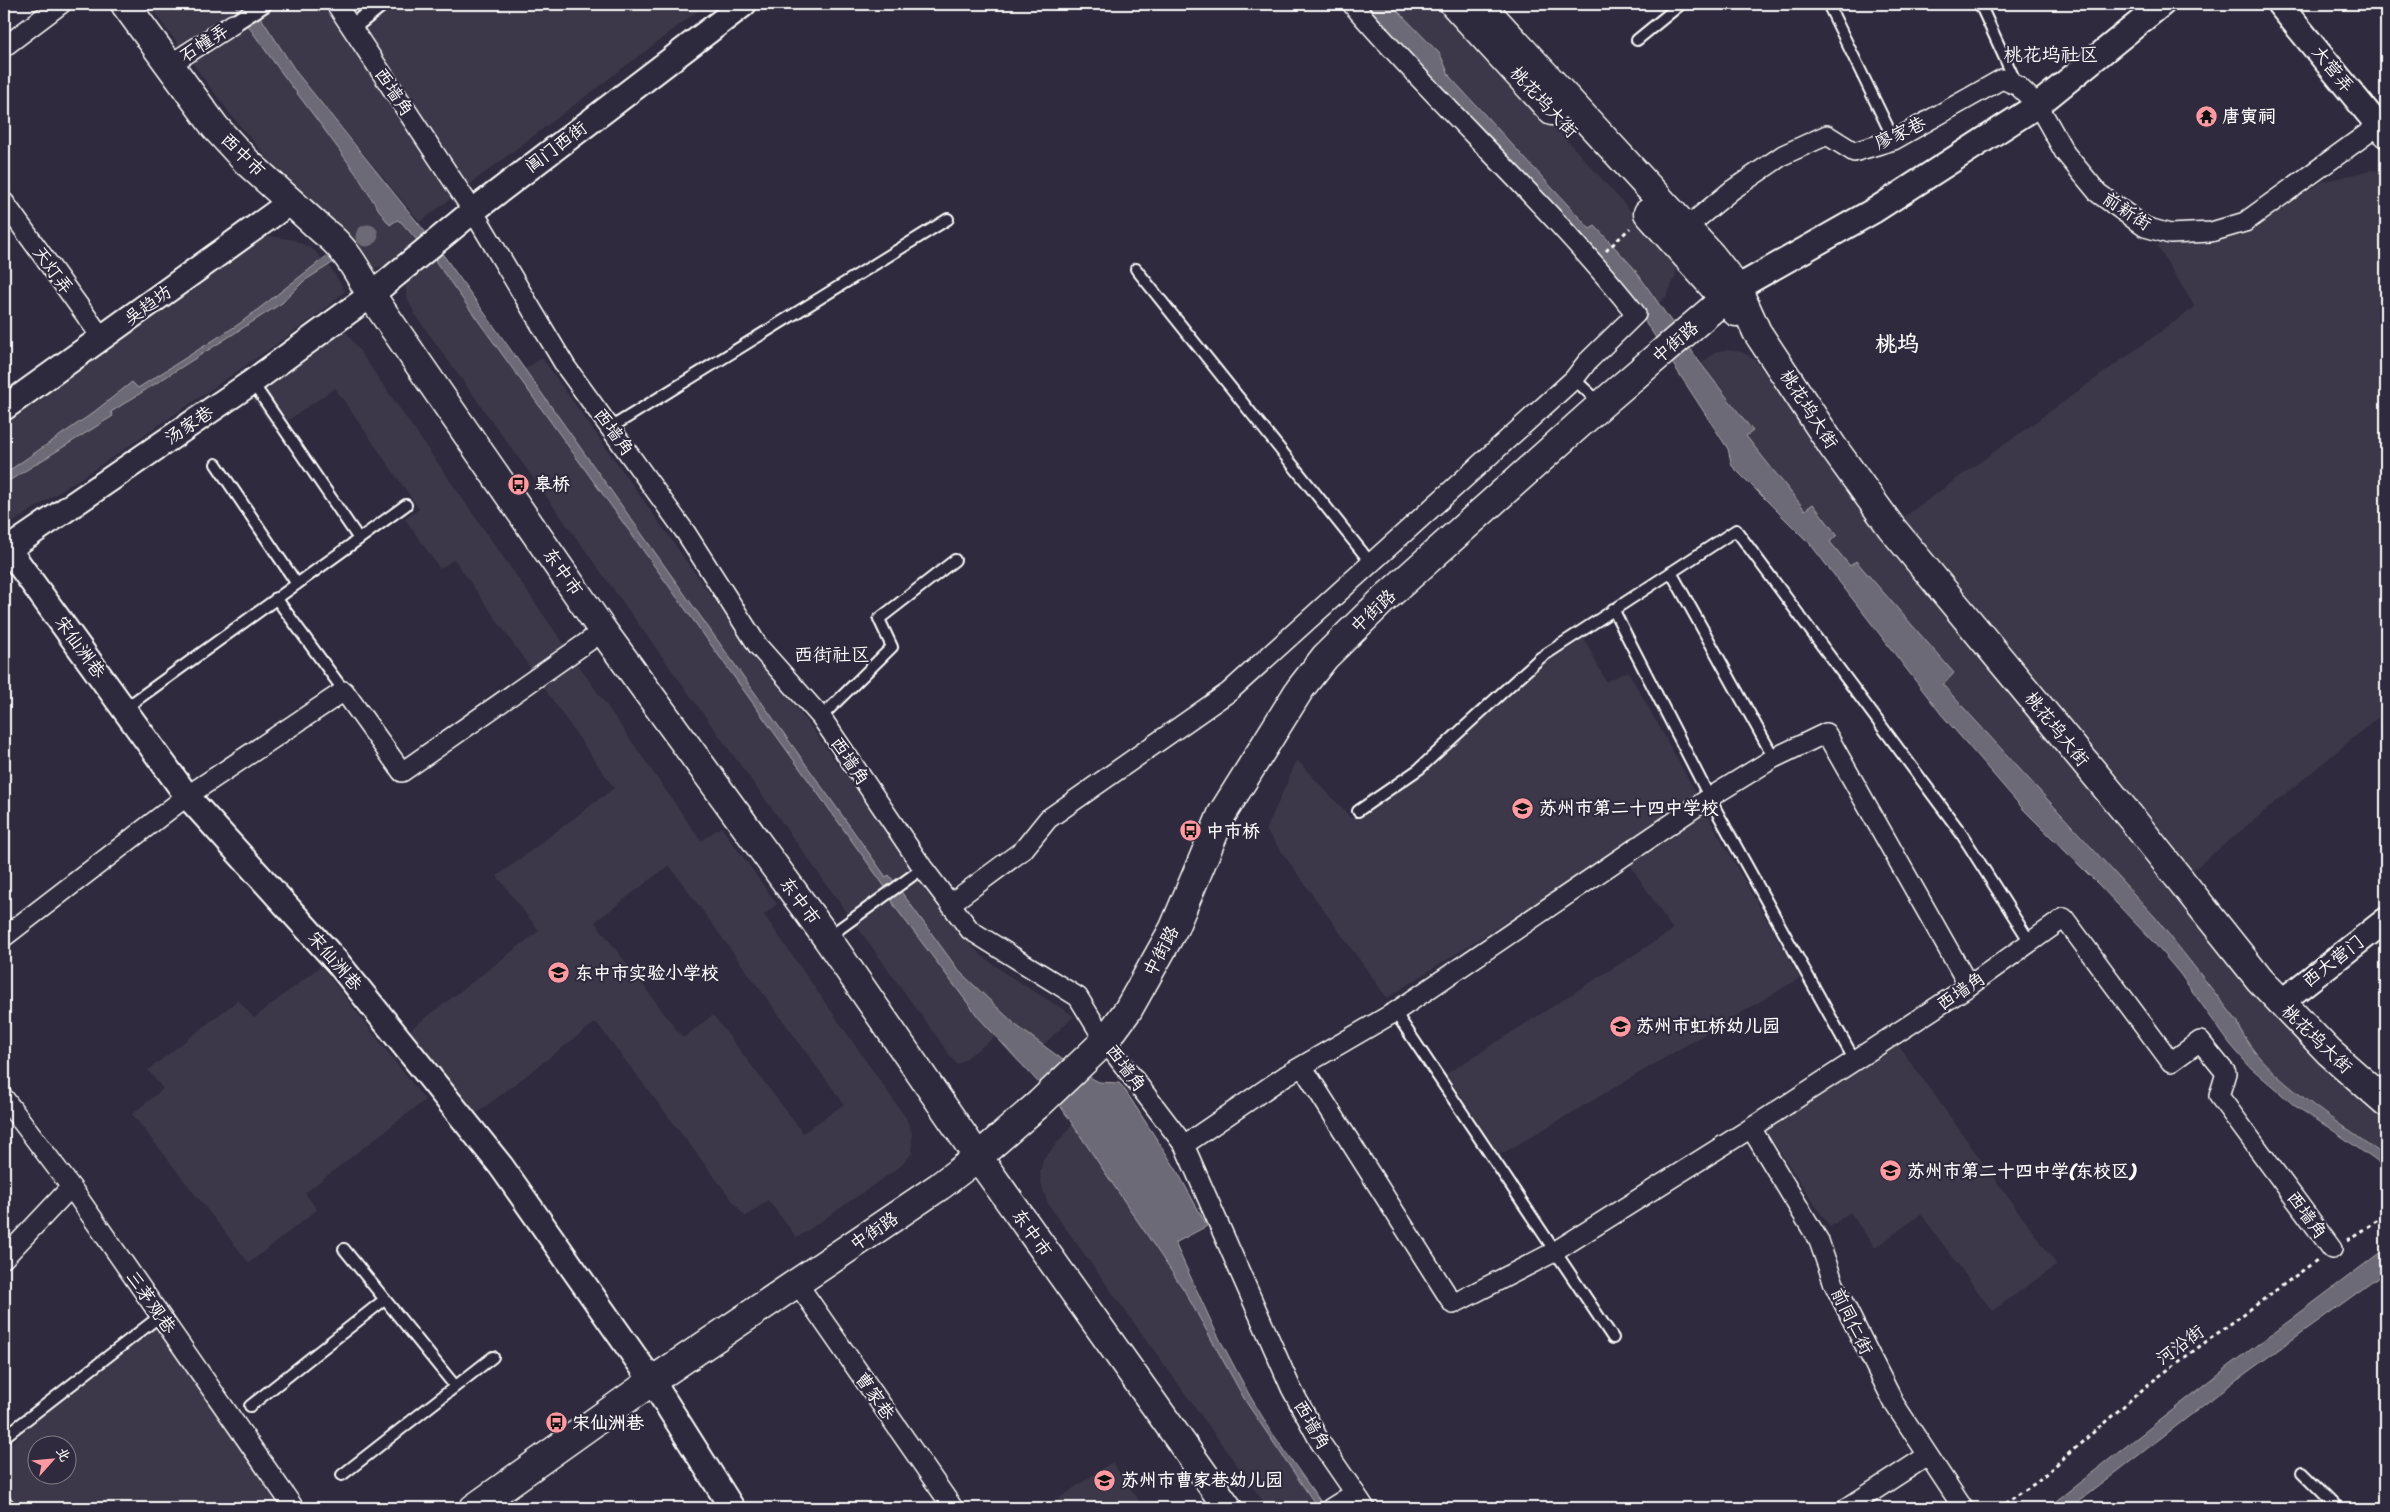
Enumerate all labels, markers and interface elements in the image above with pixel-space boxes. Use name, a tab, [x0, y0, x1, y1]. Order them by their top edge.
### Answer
street label: 石幢弄	[173, 15, 235, 71]
district label: 桃花坞社区	[2003, 38, 2099, 71]
street label: 大营弄	[2304, 38, 2362, 100]
street label: 桃花坞大街	[1502, 58, 1586, 146]
street label: 西墙角	[366, 61, 422, 123]
place label: 唐寅祠	[2222, 100, 2276, 132]
temple icon: 唐寅祠	[2194, 104, 2218, 128]
street label: 廖家巷	[1869, 107, 1931, 159]
street label: 阊门西街	[518, 113, 594, 181]
street label: 西中市	[213, 125, 273, 185]
street label: 前新街	[2096, 183, 2158, 239]
street label: 天灯弄	[24, 239, 82, 301]
street label: 吴趋坊	[117, 276, 179, 334]
street label: 中街路	[1644, 312, 1706, 372]
district label: 桃坞	[1875, 324, 1919, 363]
street label: 桃花坞大街	[1771, 363, 1847, 455]
street label: 汤家巷	[158, 397, 220, 453]
street label: 西墙角	[585, 401, 643, 463]
place label: 皋桥	[534, 468, 570, 500]
bus stop icon: 皋桥	[506, 472, 530, 496]
street label: 东中市	[534, 541, 592, 603]
street label: 中街路	[1342, 581, 1404, 641]
street label: 宋仙洲巷	[46, 608, 114, 686]
district label: 西街社区	[794, 638, 870, 671]
street label: 桃花坞大街	[2016, 684, 2098, 774]
street label: 西墙角	[822, 730, 878, 792]
place label: 苏州市第二十四中学校	[1539, 792, 1719, 824]
school or university icon: 苏州市第二十四中学校	[1511, 796, 1535, 820]
place label: 中市桥	[1206, 815, 1260, 847]
bus stop icon: 中市桥	[1178, 819, 1202, 843]
street label: 东中市	[771, 870, 829, 932]
street label: 中街路	[1134, 920, 1188, 982]
street label: 宋仙洲巷	[299, 923, 371, 999]
street label: 西大营门	[2295, 926, 2371, 996]
place label: 东中市实验小学校	[575, 957, 719, 989]
school or university icon: 东中市实验小学校	[547, 961, 571, 985]
street label: 西墙角	[1930, 963, 1992, 1019]
street label: 桃花坞大街	[2274, 996, 2360, 1082]
place label: 苏州市虹桥幼儿园	[1636, 1010, 1780, 1042]
school or university icon: 苏州市虹桥幼儿园	[1608, 1014, 1632, 1038]
street label: 西墙角	[1097, 1037, 1155, 1099]
place label: 苏州市第二十四中学(东校区)	[1907, 1155, 2137, 1187]
school or university icon: 苏州市第二十四中学(东校区)	[1879, 1159, 1903, 1183]
street label: 西墙角	[2278, 1184, 2336, 1246]
street label: 东中市	[1003, 1202, 1061, 1264]
street label: 中街路	[843, 1203, 905, 1259]
street label: 三茅观巷	[117, 1263, 185, 1341]
street label: 前同仁街	[1822, 1282, 1882, 1360]
street label: 河沿街	[2149, 1316, 2211, 1374]
street label: 曹家巷	[846, 1365, 904, 1427]
street label: 西墙角	[1285, 1394, 1339, 1456]
place label: 宋仙洲巷	[572, 1407, 645, 1439]
bus stop icon: 宋仙洲巷	[544, 1411, 568, 1435]
north arrow	[28, 1434, 78, 1484]
text: 北	[49, 1442, 77, 1466]
place label: 苏州市曹家巷幼儿园	[1121, 1464, 1283, 1496]
school or university icon: 苏州市曹家巷幼儿园	[1093, 1468, 1117, 1492]

